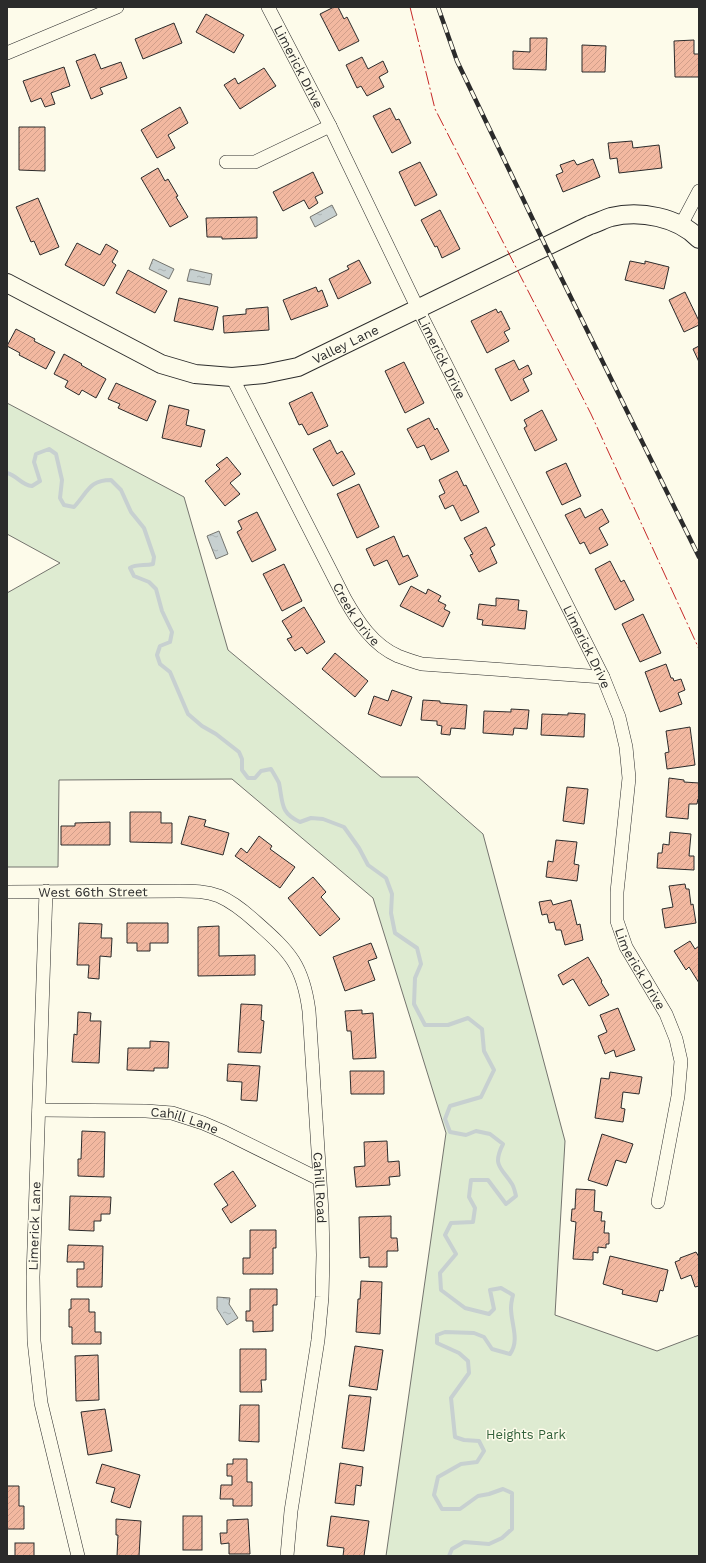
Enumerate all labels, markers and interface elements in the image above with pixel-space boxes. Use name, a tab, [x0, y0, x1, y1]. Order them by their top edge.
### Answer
street label: Limerick Drive	[271, 23, 326, 111]
street label: Limerick Drive	[415, 313, 469, 401]
street label: Valley Lane	[310, 322, 381, 367]
street label: Creek Drive	[330, 580, 383, 649]
street label: Limerick Drive	[560, 603, 614, 691]
street label: West 66th Street	[38, 884, 148, 900]
street label: Limerick Drive	[612, 926, 669, 1012]
street label: Cahill Lane	[150, 1104, 221, 1137]
street label: Cahill Road	[310, 1152, 329, 1224]
street label: Limerick Lane	[25, 1181, 44, 1271]
park label: Heights Park	[486, 1427, 567, 1442]

